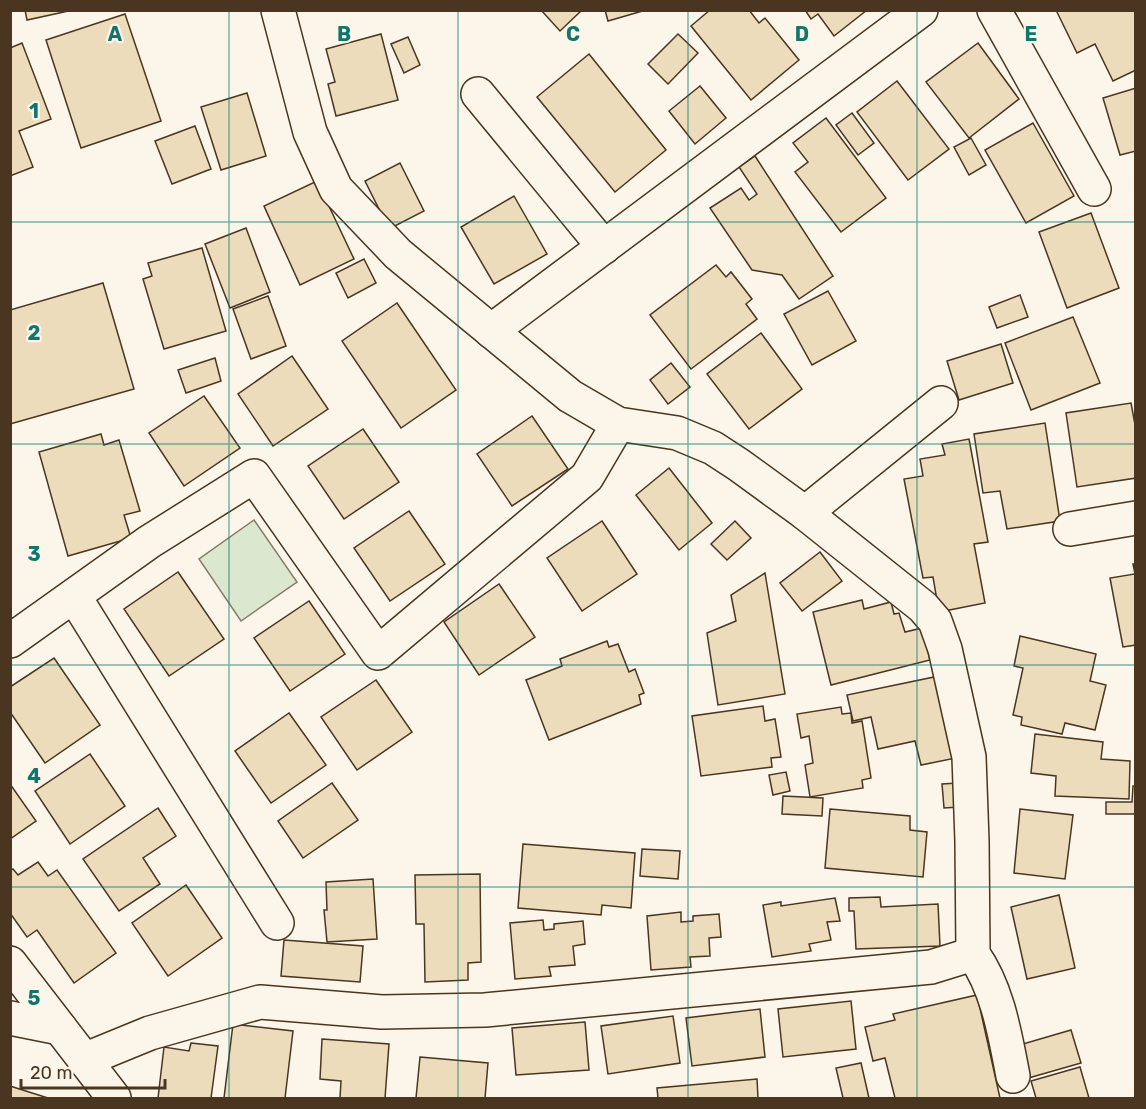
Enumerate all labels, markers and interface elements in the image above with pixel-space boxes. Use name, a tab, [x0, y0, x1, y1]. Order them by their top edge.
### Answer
text: A	[108, 22, 123, 46]
text: B	[337, 22, 351, 46]
text: C	[566, 22, 580, 46]
text: D	[795, 22, 809, 46]
text: E	[1025, 22, 1037, 46]
text: 1	[29, 99, 39, 123]
text: 2	[28, 321, 41, 345]
text: 3	[27, 542, 41, 566]
text: 4	[27, 764, 41, 788]
text: 5	[28, 986, 41, 1010]
scale bar	[21, 1052, 165, 1090]
text: 20 m	[30, 1062, 72, 1084]

